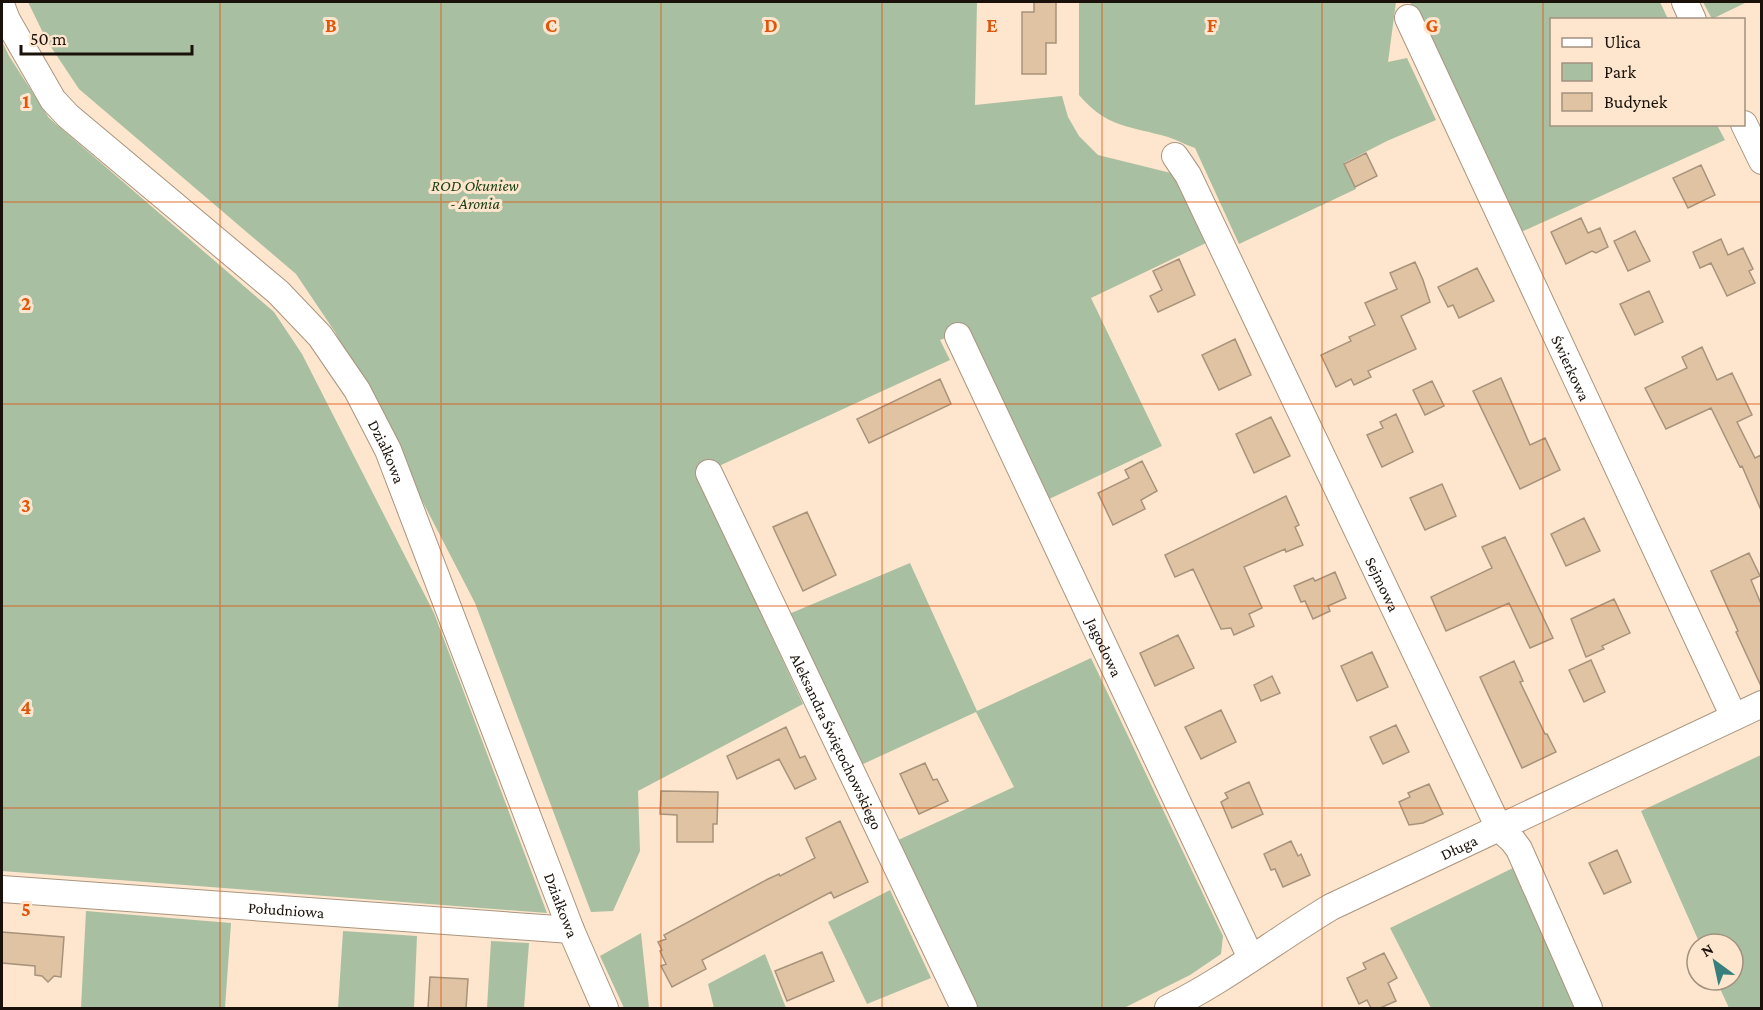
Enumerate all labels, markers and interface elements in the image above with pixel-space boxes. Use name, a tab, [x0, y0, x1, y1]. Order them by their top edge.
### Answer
text: B	[325, 14, 337, 36]
text: C	[545, 14, 557, 36]
text: D	[764, 14, 778, 36]
text: E	[986, 14, 998, 36]
text: F	[1207, 14, 1218, 36]
text: G	[1426, 14, 1439, 36]
scale bar	[21, 18, 192, 56]
legend	[1550, 18, 1745, 126]
text: 50 m	[30, 29, 67, 49]
text: Ulica	[1604, 32, 1641, 52]
text: Park	[1604, 62, 1636, 82]
text: 1	[22, 90, 30, 112]
text: Budynek	[1604, 92, 1668, 112]
park label: ROD Okuniew - Aronia	[431, 177, 519, 212]
text: 2	[21, 292, 31, 314]
street label: Świerkowa	[1549, 332, 1594, 404]
street label: Działkowa	[365, 417, 409, 486]
text: 3	[21, 494, 31, 516]
street label: Sejmowa	[1363, 554, 1403, 614]
street label: Jagodowa	[1082, 613, 1126, 680]
street label: Aleksandra Świętochowskiego	[788, 650, 886, 832]
text: 4	[21, 696, 32, 718]
street label: Długa	[1438, 831, 1480, 863]
street label: Działkowa	[541, 870, 582, 941]
text: 5	[21, 898, 31, 920]
street label: Południowa	[247, 898, 326, 921]
north arrow	[1685, 932, 1745, 992]
text: N	[1698, 940, 1716, 960]

